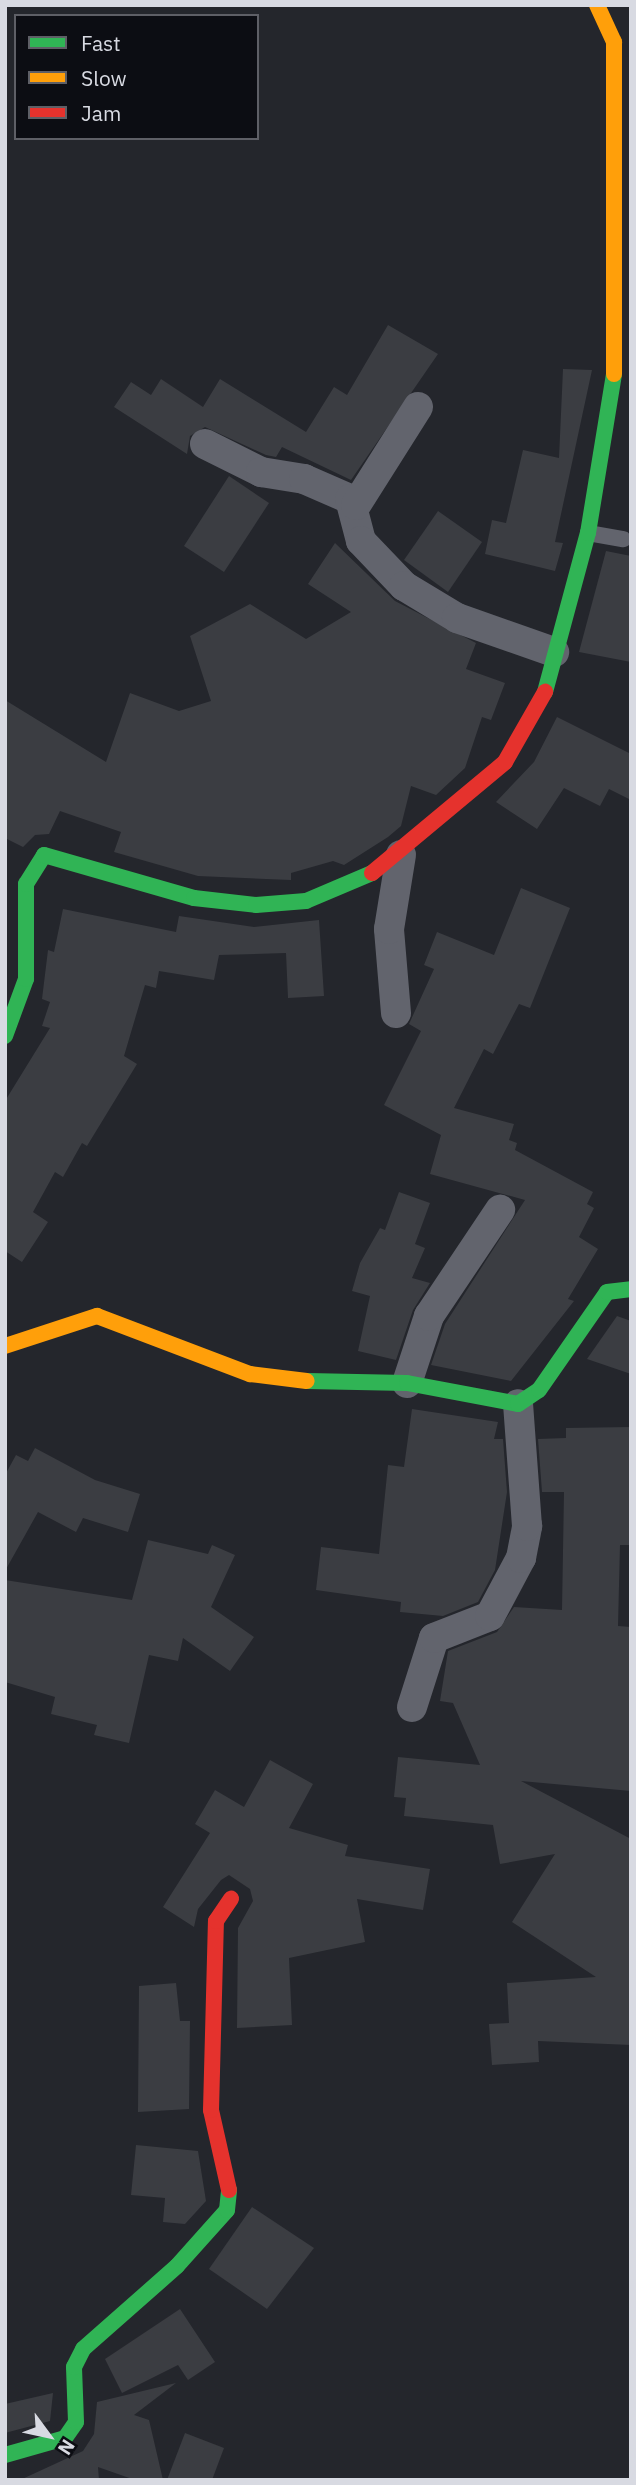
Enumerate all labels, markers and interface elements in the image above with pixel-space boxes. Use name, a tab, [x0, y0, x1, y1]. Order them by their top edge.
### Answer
legend	[14, 14, 259, 140]
text: Fast	[81, 29, 121, 57]
text: Slow	[81, 64, 127, 92]
text: Jam	[81, 99, 121, 127]
north arrow	[14, 2401, 84, 2471]
text: N	[53, 2435, 80, 2460]

